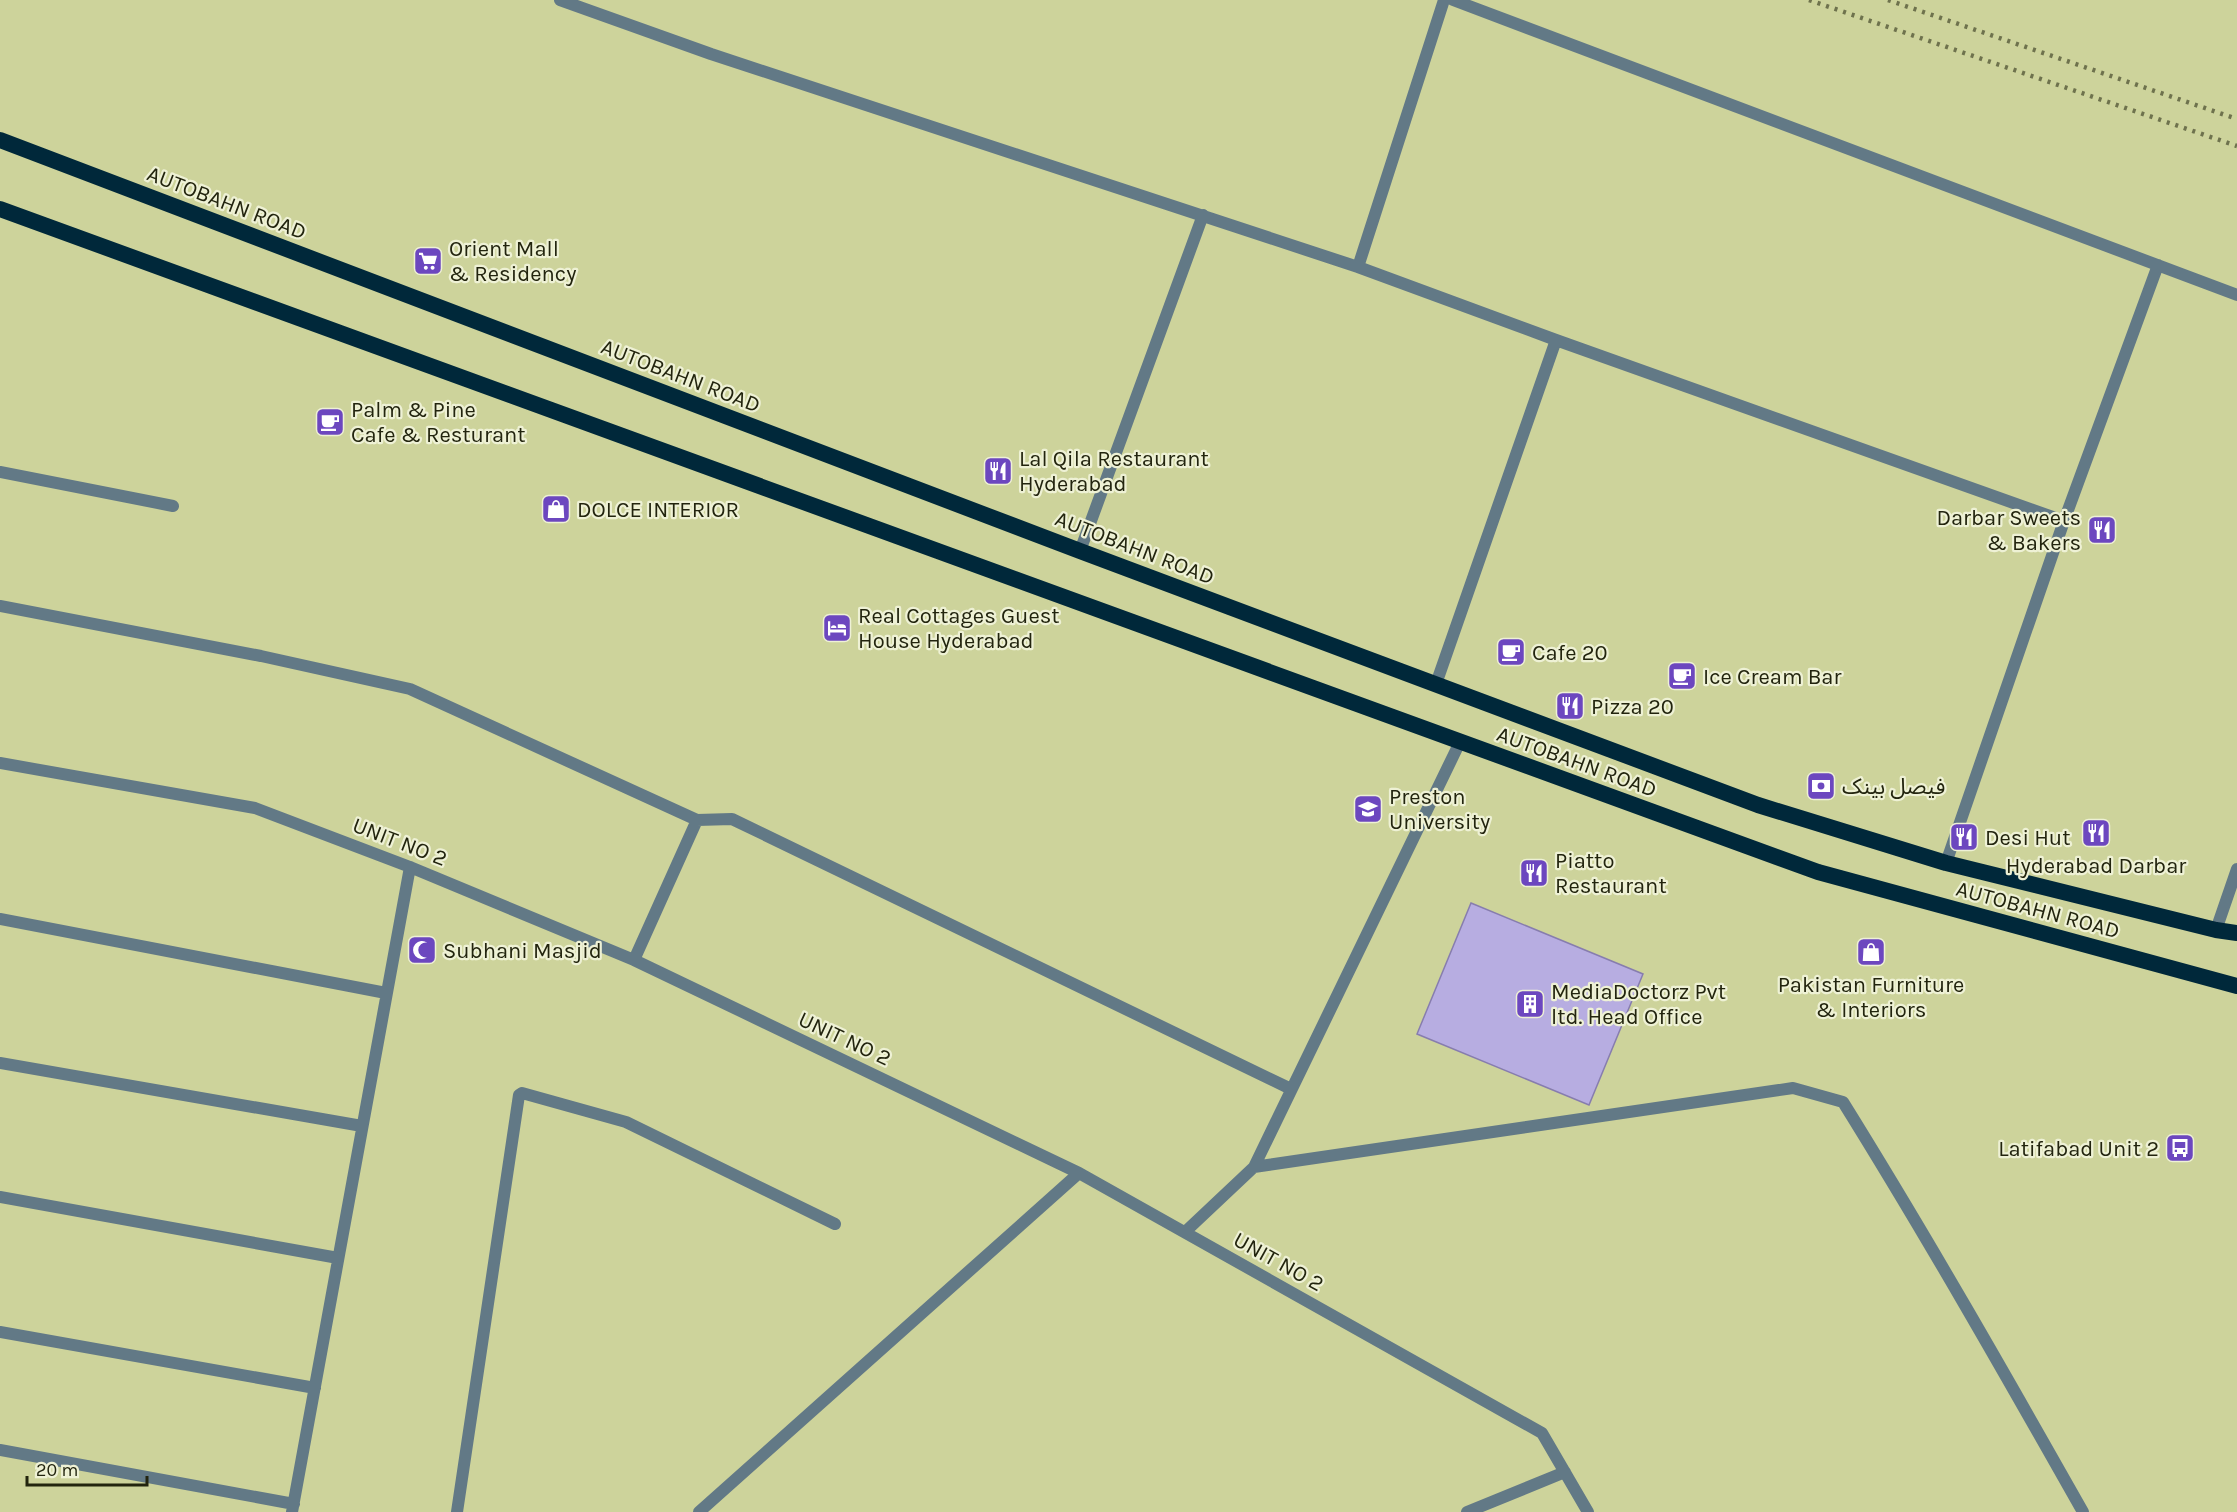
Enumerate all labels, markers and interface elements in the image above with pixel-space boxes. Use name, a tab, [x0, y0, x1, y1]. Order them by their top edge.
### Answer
street label: AUTOBAHN ROAD	[143, 161, 310, 245]
place label: Orient Mall & Residency	[449, 236, 576, 287]
supermarket icon: Orient Mall & Residency	[412, 245, 444, 277]
street label: AUTOBAHN ROAD	[597, 334, 764, 418]
place label: Palm & Pine Cafe & Resturant	[351, 397, 526, 448]
cafe icon: Palm & Pine Cafe & Resturant	[314, 406, 346, 438]
place label: Lal Qila Restaurant Hyderabad	[1019, 446, 1209, 497]
restaurant icon: Lal Qila Restaurant Hyderabad	[982, 455, 1014, 487]
shop icon: DOLCE INTERIOR	[540, 493, 572, 525]
place label: DOLCE INTERIOR	[577, 497, 739, 523]
place label: Darbar Sweets & Bakers	[1936, 505, 2081, 556]
street label: AUTOBAHN ROAD	[1051, 506, 1218, 590]
restaurant icon: Darbar Sweets & Bakers	[2086, 514, 2118, 546]
place label: Real Cottages Guest House Hyderabad	[858, 603, 1060, 654]
hotel icon: Real Cottages Guest House Hyderabad	[821, 612, 853, 644]
cafe icon: Cafe 20	[1495, 636, 1527, 668]
place label: Cafe 20	[1532, 640, 1607, 666]
cafe icon: Ice Cream Bar	[1666, 660, 1698, 692]
place label: Ice Cream Bar	[1703, 664, 1841, 690]
restaurant icon: Pizza 20	[1554, 690, 1586, 722]
place label: Pizza 20	[1591, 694, 1674, 720]
street label: AUTOBAHN ROAD	[1493, 721, 1660, 803]
bank icon: فیصل بینک	[1805, 770, 1837, 802]
place label: فیصل بینک	[1842, 774, 1945, 800]
place label: Preston University	[1389, 784, 1490, 835]
school or university icon: Preston University	[1352, 793, 1384, 825]
street label: UNIT NO 2	[349, 812, 451, 872]
restaurant icon: Hyderabad Darbar	[2080, 817, 2112, 849]
restaurant icon: Desi Hut	[1948, 821, 1980, 853]
place label: Desi Hut	[1985, 825, 2070, 851]
place label: Piatto Restaurant	[1555, 848, 1667, 899]
place label: Hyderabad Darbar	[2006, 853, 2186, 879]
restaurant icon: Piatto Restaurant	[1518, 857, 1550, 889]
street label: AUTOBAHN ROAD	[1953, 876, 2122, 944]
mosque icon: Subhani Masjid	[406, 934, 438, 966]
shop icon: Pakistan Furniture & Interiors	[1855, 936, 1887, 968]
place label: Subhani Masjid	[443, 938, 602, 964]
place label: Pakistan Furniture & Interiors	[1778, 972, 1964, 1023]
place label: MediaDoctorz Pvt ltd. Head Office	[1551, 979, 1726, 1030]
building icon: MediaDoctorz Pvt ltd. Head Office	[1514, 988, 1546, 1020]
street label: UNIT NO 2	[794, 1006, 895, 1072]
bus stop icon: Latifabad Unit 2	[2164, 1132, 2196, 1164]
place label: Latifabad Unit 2	[1998, 1136, 2159, 1162]
street label: UNIT NO 2	[1229, 1226, 1328, 1297]
scale bar	[27, 1449, 147, 1487]
text: 20 m	[36, 1459, 78, 1481]

